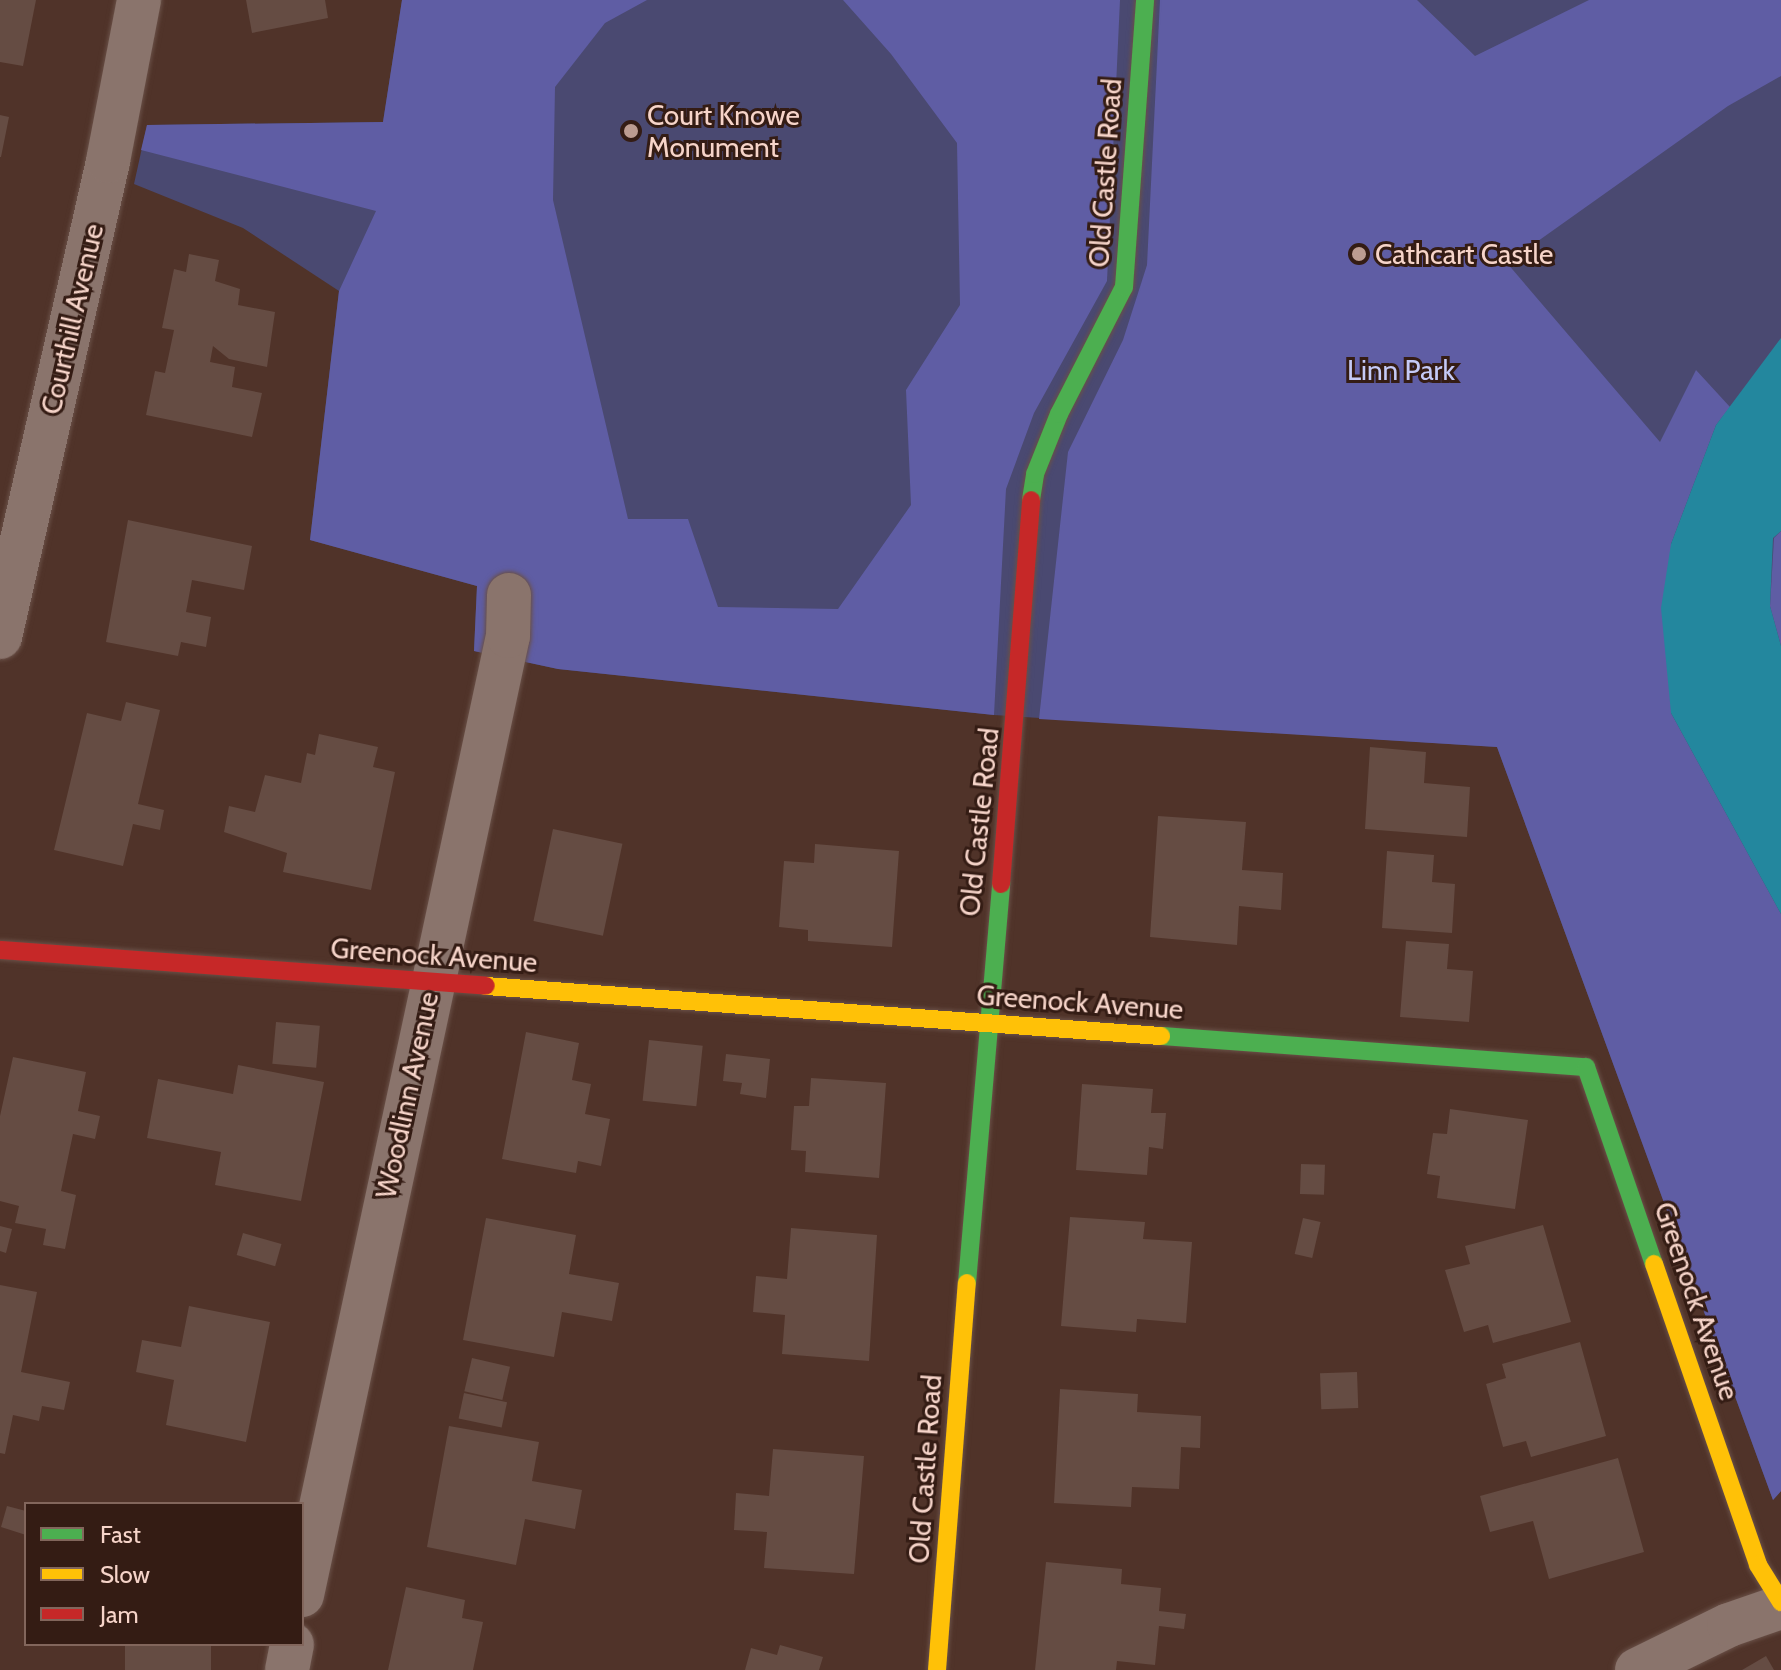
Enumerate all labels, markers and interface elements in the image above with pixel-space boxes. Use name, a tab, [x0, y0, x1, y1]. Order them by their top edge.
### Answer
street label: Old Castle Road	[1082, 77, 1128, 269]
place label: Court Knowe Monument	[647, 98, 800, 164]
marker: Court Knowe Monument	[622, 122, 640, 140]
street label: Courthill Avenue	[34, 220, 110, 418]
place label: Cathcart Castle	[1375, 237, 1553, 271]
marker: Cathcart Castle	[1350, 245, 1368, 263]
park label: Linn Park	[1347, 353, 1455, 387]
street label: Old Castle Road	[952, 726, 1006, 918]
street label: Greenock Avenue	[329, 931, 539, 979]
street label: Greenock Avenue	[975, 978, 1185, 1026]
street label: Woodlinn Avenue	[369, 988, 445, 1202]
street label: Greenock Avenue	[1647, 1198, 1747, 1404]
street label: Old Castle Road	[902, 1373, 948, 1565]
legend	[24, 1502, 304, 1646]
text: Fast	[100, 1520, 141, 1549]
text: Slow	[100, 1560, 150, 1589]
text: Jam	[100, 1600, 138, 1629]

